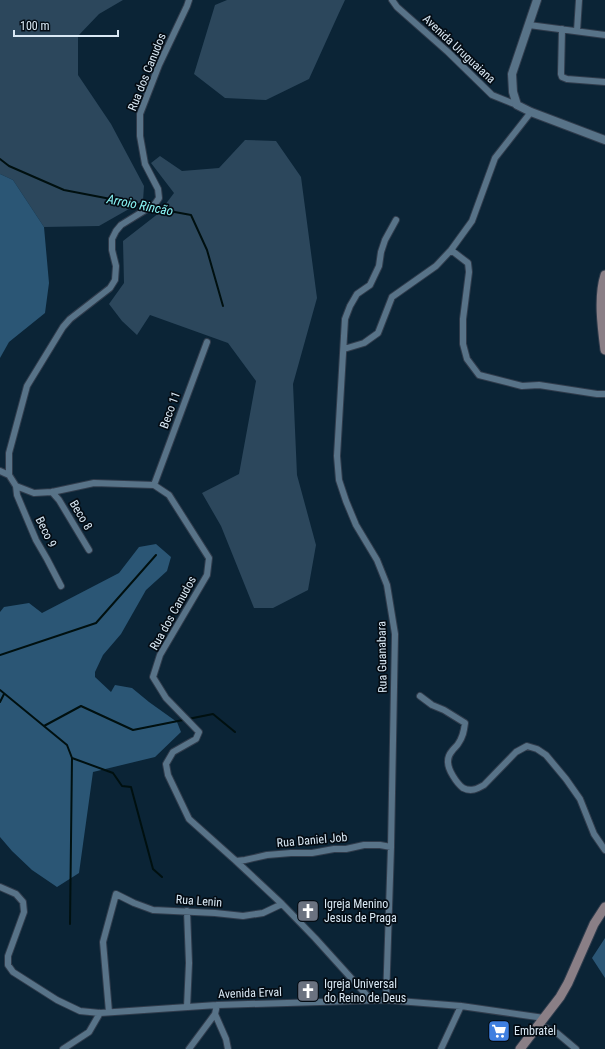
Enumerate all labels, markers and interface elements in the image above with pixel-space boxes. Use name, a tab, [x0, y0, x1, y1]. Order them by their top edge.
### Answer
scale bar	[14, 12, 118, 38]
street label: Avenida Uruguaiana	[420, 12, 498, 86]
text: 100 m	[20, 19, 50, 33]
street label: Rua dos Canudos	[125, 31, 169, 113]
water label: Arroio Rincão	[105, 191, 174, 219]
street label: Beco 11	[157, 390, 183, 430]
street label: Beco 8	[67, 497, 95, 533]
street label: Beco 9	[33, 514, 59, 550]
street label: Rua dos Canudos	[147, 574, 199, 652]
street label: Rua Guanabara	[374, 621, 390, 693]
street label: Rua Daniel Job	[276, 830, 348, 850]
street label: Rua Lenin	[175, 892, 223, 910]
place label: Igreja Menino Jesus de Praga	[324, 897, 397, 925]
church icon: Igreja Menino Jesus de Praga	[295, 898, 321, 924]
place label: Igreja Universal do Reino de Deus	[324, 977, 406, 1005]
church icon: Igreja Universal do Reino de Deus	[295, 978, 321, 1004]
street label: Avenida Erval	[218, 985, 282, 1001]
supermarket icon: Embratel	[486, 1018, 512, 1044]
place label: Embratel	[514, 1024, 556, 1038]

